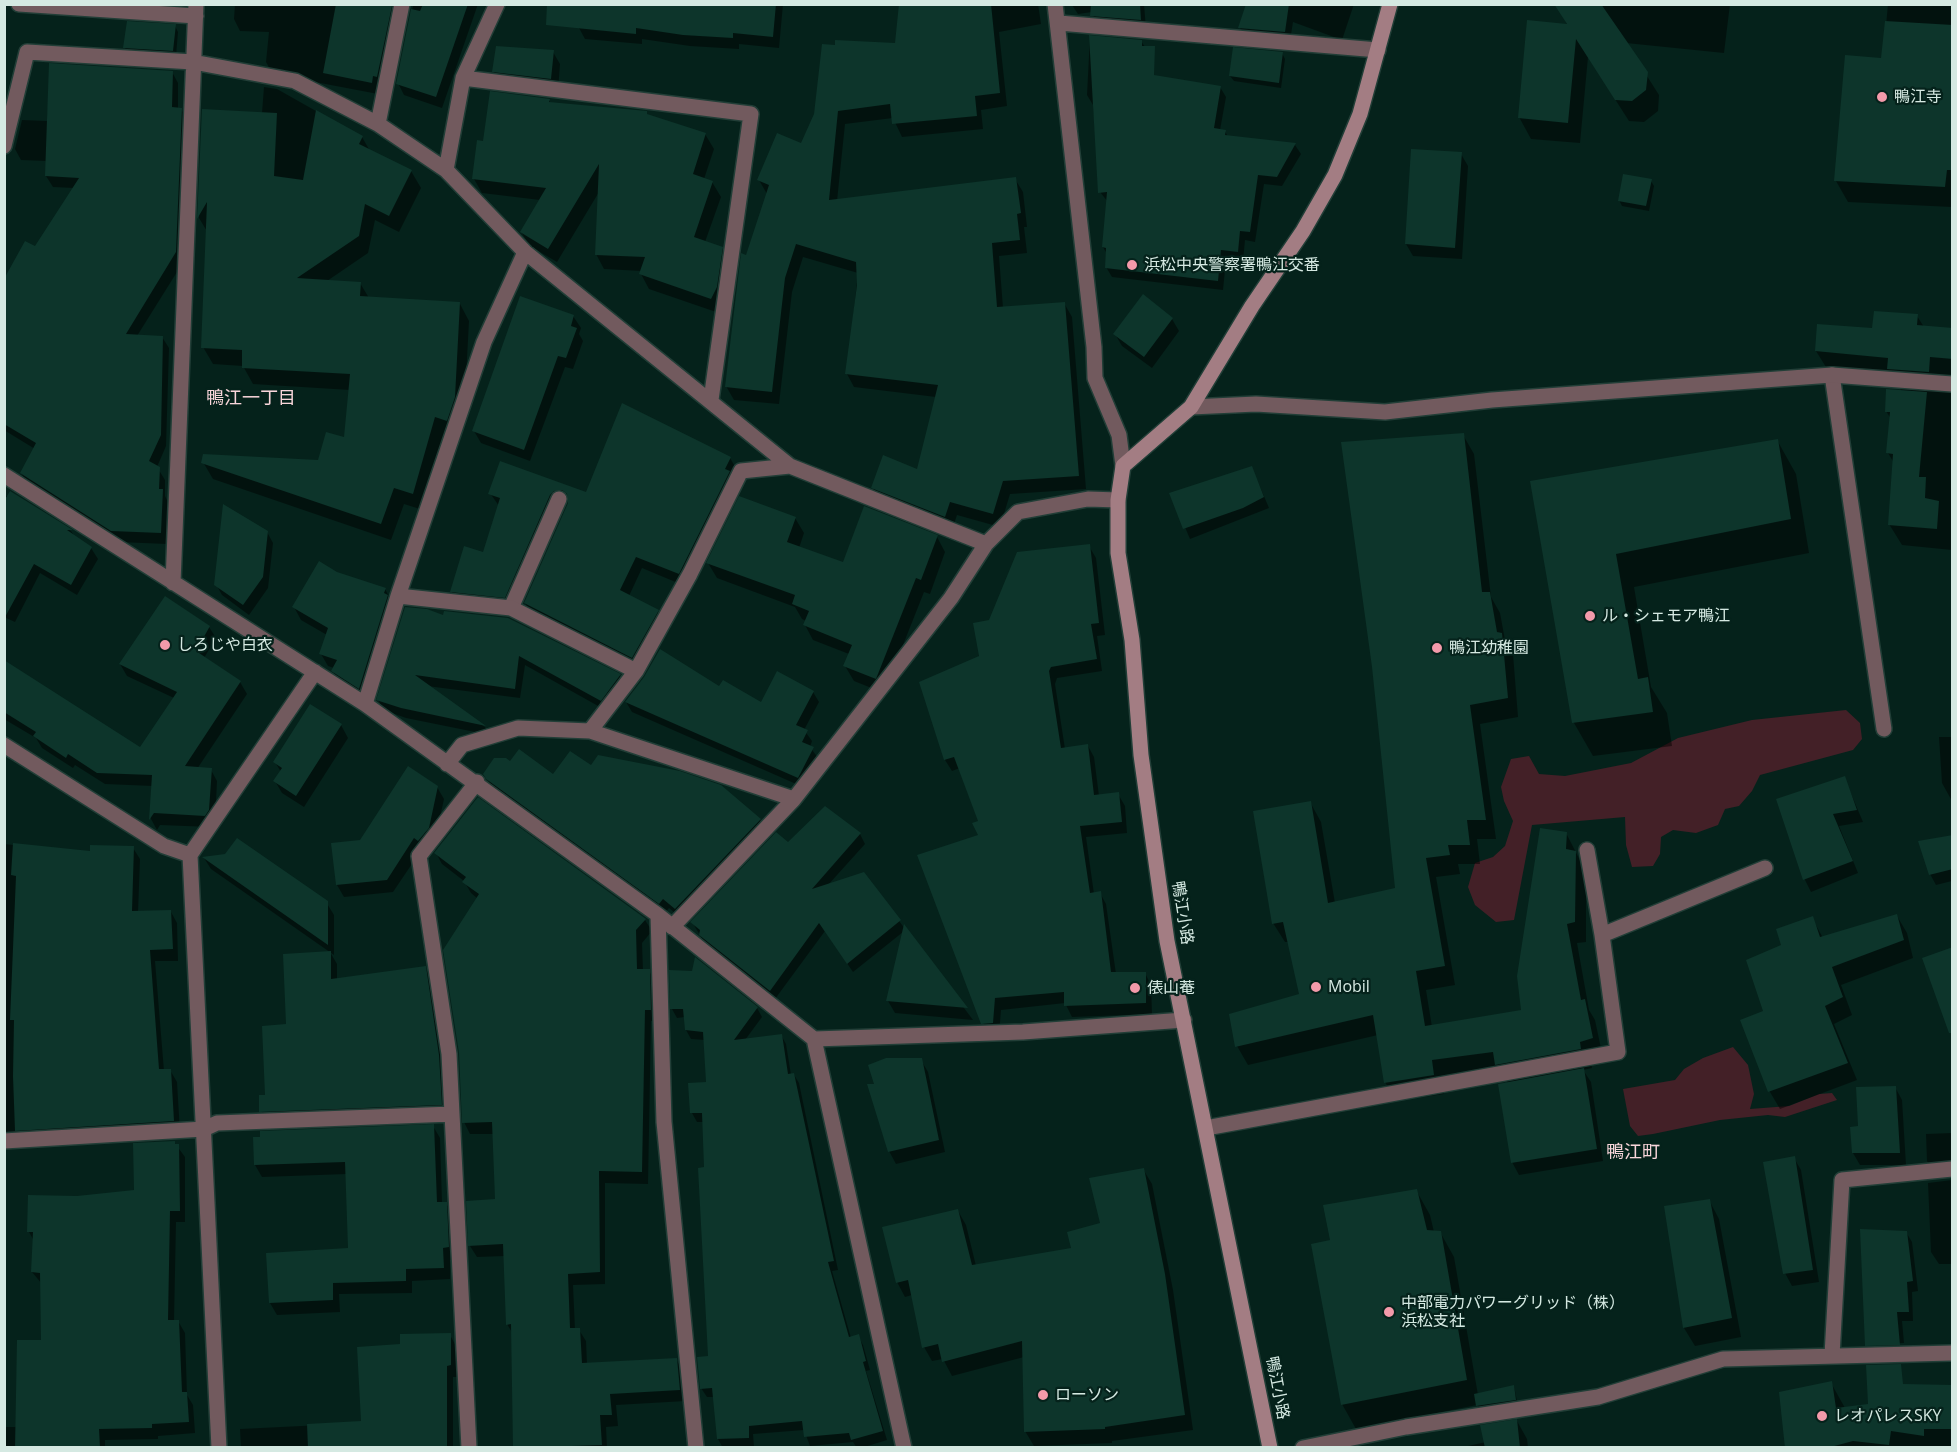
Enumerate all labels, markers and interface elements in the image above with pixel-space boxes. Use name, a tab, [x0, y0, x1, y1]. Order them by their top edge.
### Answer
place label: 鴨江寺	[1894, 87, 1942, 107]
marker: 鴨江寺	[1875, 90, 1889, 104]
place label: 浜松中央警察署鴨江交番	[1144, 255, 1320, 275]
marker: 浜松中央警察署鴨江交番	[1125, 258, 1139, 272]
district label: 鴨江一丁目	[206, 388, 296, 410]
place label: ル・シェモア鴨江	[1602, 606, 1730, 626]
marker: ル・シェモア鴨江	[1583, 609, 1597, 623]
place label: しろじや白衣	[177, 635, 273, 655]
marker: しろじや白衣	[158, 638, 172, 652]
place label: 鴨江幼稚園	[1449, 638, 1529, 658]
marker: 鴨江幼稚園	[1430, 641, 1444, 655]
street label: 鴨江小路	[1168, 880, 1196, 946]
place label: Mobil	[1328, 977, 1370, 997]
place label: 俵山菴	[1147, 978, 1195, 998]
marker: Mobil	[1309, 980, 1323, 994]
marker: 俵山菴	[1128, 981, 1142, 995]
district label: 鴨江町	[1606, 1142, 1660, 1164]
place label: 中部電力パワーグリッド（株） 浜松支社	[1401, 1293, 1625, 1331]
marker: 中部電力パワーグリッド（株） 浜松支社	[1382, 1305, 1396, 1319]
street label: 鴨江小路	[1261, 1355, 1293, 1421]
place label: ローソン	[1055, 1385, 1119, 1405]
marker: ローソン	[1036, 1388, 1050, 1402]
place label: レオパレスSKY	[1834, 1406, 1942, 1426]
marker: レオパレスSKY	[1815, 1409, 1829, 1423]

